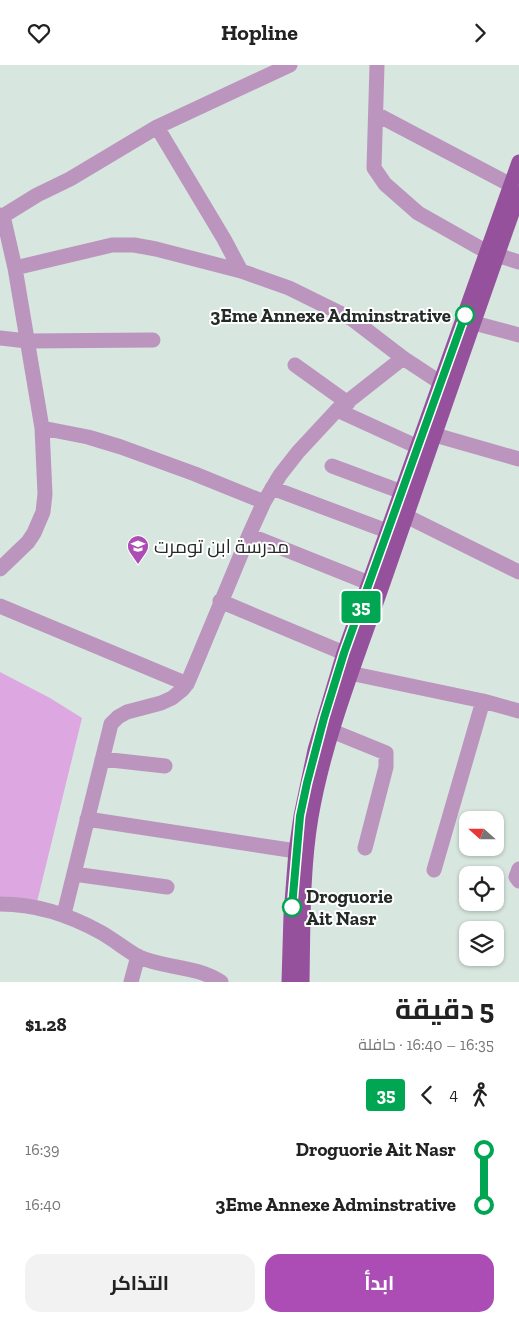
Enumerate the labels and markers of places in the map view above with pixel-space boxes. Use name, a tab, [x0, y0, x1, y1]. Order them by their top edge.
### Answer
place label: 3Eme Annexe Adminstrative	[210, 304, 451, 327]
marker: 3Eme Annexe Adminstrative	[455, 305, 475, 325]
school or university icon: مدرسة ابن تومرت	[126, 534, 150, 565]
place label: مدرسة ابن تومرت	[154, 535, 289, 558]
place label: Droguorie Ait Nasr	[306, 885, 393, 930]
marker: Droguorie Ait Nasr	[282, 897, 302, 917]

